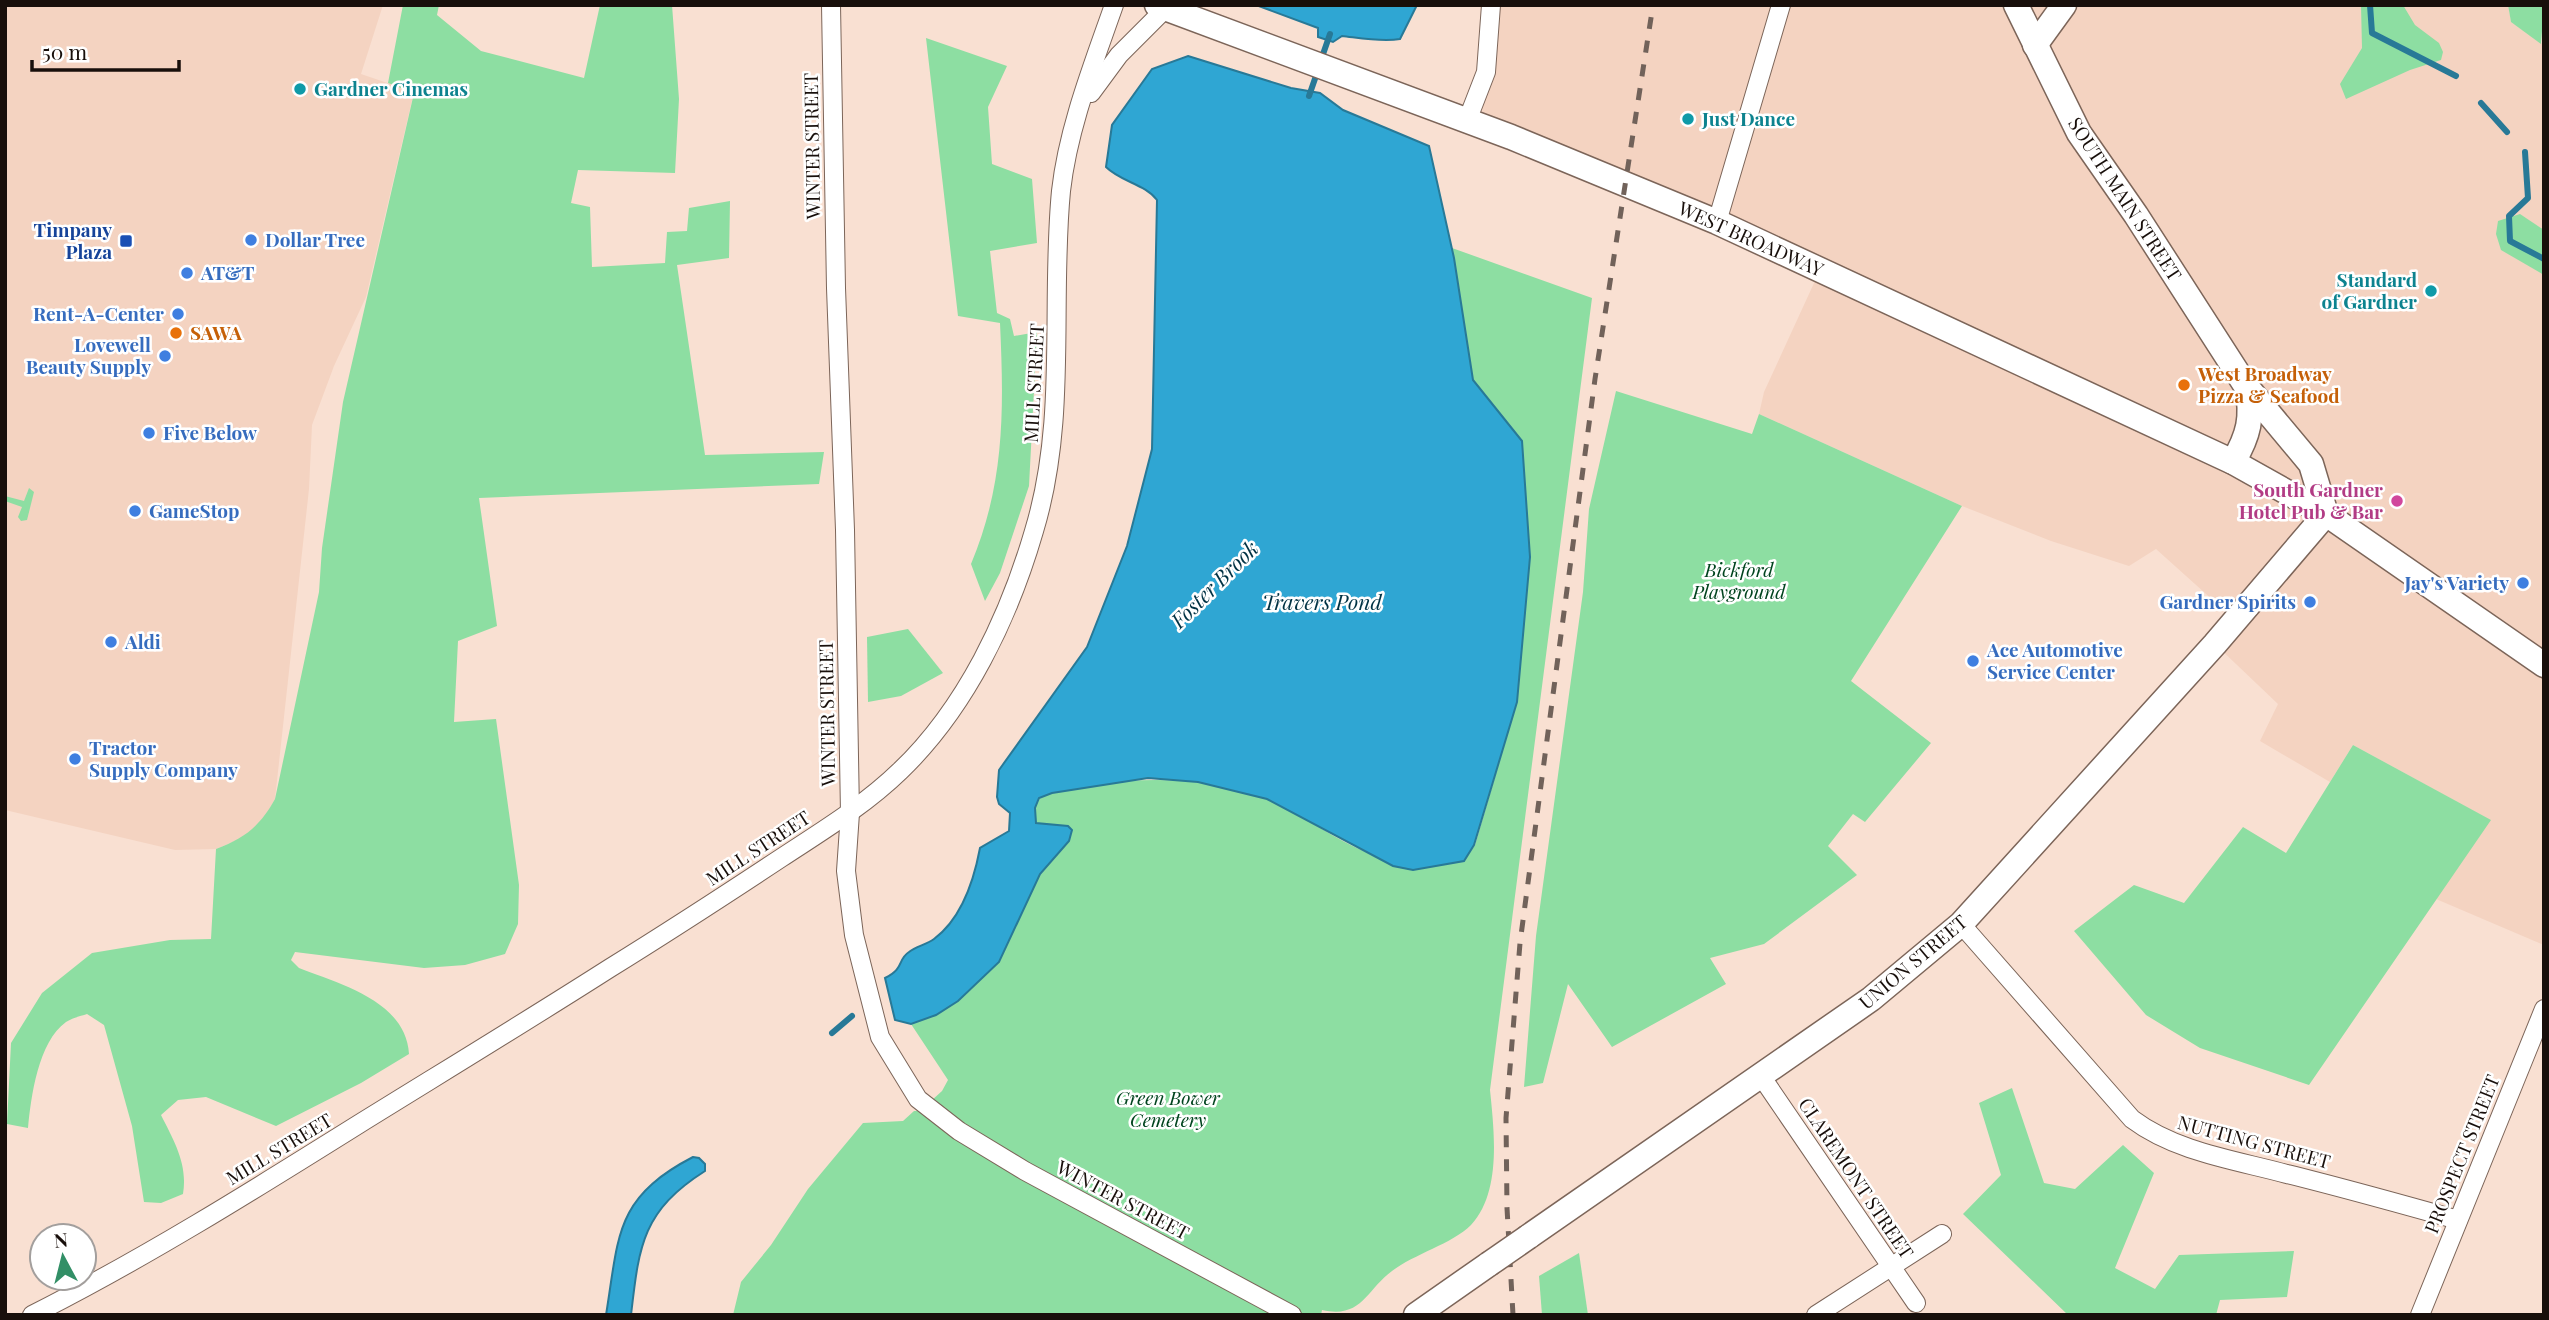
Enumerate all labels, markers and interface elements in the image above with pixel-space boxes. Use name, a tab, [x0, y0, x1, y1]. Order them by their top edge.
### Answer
scale bar	[32, 28, 178, 72]
text: 50 m	[42, 37, 88, 65]
street label: WINTER STREET	[797, 72, 825, 221]
place label: Gardner Cinemas	[314, 75, 468, 101]
marker: Gardner Cinemas	[292, 81, 308, 97]
place label: Just Dance	[1701, 105, 1795, 131]
marker: Just Dance	[1680, 111, 1696, 127]
street label: SOUTH MAIN STREET	[2063, 112, 2189, 285]
street label: WEST BROADWAY	[1674, 194, 1829, 282]
place label: Timpany Plaza	[34, 216, 112, 264]
place label: Dollar Tree	[265, 226, 365, 252]
marker: Dollar Tree	[243, 232, 259, 248]
marker: Timpany Plaza	[118, 233, 134, 249]
place label: AT&T	[200, 259, 255, 285]
marker: AT&T	[179, 265, 195, 281]
place label: Standard of Gardner	[2321, 266, 2418, 314]
marker: Standard of Gardner	[2423, 283, 2439, 299]
place label: Rent-A-Center	[33, 300, 164, 326]
marker: Rent-A-Center	[170, 306, 186, 322]
place label: SAWA	[190, 319, 242, 345]
street label: MILL STREET	[1017, 322, 1049, 443]
marker: SAWA	[168, 325, 184, 341]
place label: Lovewell Beauty Supply	[26, 331, 151, 379]
marker: Lovewell Beauty Supply	[157, 348, 173, 364]
place label: West Broadway Pizza & Seafood	[2197, 360, 2340, 408]
marker: West Broadway Pizza & Seafood	[2176, 377, 2192, 393]
place label: Five Below	[163, 419, 257, 445]
marker: Five Below	[141, 425, 157, 441]
place label: South Gardner Hotel Pub & Bar	[2239, 476, 2383, 524]
marker: South Gardner Hotel Pub & Bar	[2389, 493, 2405, 509]
place label: GameStop	[149, 497, 239, 523]
marker: GameStop	[127, 503, 143, 519]
water label: Foster Brook	[1163, 534, 1263, 634]
park label: Bickford Playground	[1691, 556, 1786, 604]
place label: Jay's Variety	[2404, 569, 2509, 595]
marker: Jay's Variety	[2515, 575, 2531, 591]
water label: Travers Pond	[1262, 587, 1382, 615]
place label: Gardner Spirits	[2159, 588, 2296, 614]
marker: Gardner Spirits	[2302, 594, 2318, 610]
place label: Aldi	[124, 628, 161, 654]
marker: Aldi	[103, 634, 119, 650]
place label: Ace Automotive Service Center	[1986, 636, 2123, 684]
street label: WINTER STREET	[812, 639, 840, 788]
marker: Ace Automotive Service Center	[1965, 653, 1981, 669]
place label: Tractor Supply Company	[89, 734, 238, 782]
marker: Tractor Supply Company	[67, 751, 83, 767]
street label: MILL STREET	[700, 804, 815, 891]
street label: UNION STREET	[1853, 908, 1972, 1014]
street label: PROSPECT STREET	[2417, 1070, 2505, 1237]
park label: Green Bower Cemetery	[1116, 1084, 1221, 1132]
street label: CLAREMONT STREET	[1793, 1092, 1921, 1263]
street label: MILL STREET	[221, 1106, 337, 1190]
street label: NUTTING STREET	[2175, 1108, 2334, 1174]
street label: WINTER STREET	[1052, 1153, 1194, 1245]
north arrow	[28, 1222, 98, 1292]
text: N	[52, 1225, 69, 1253]

